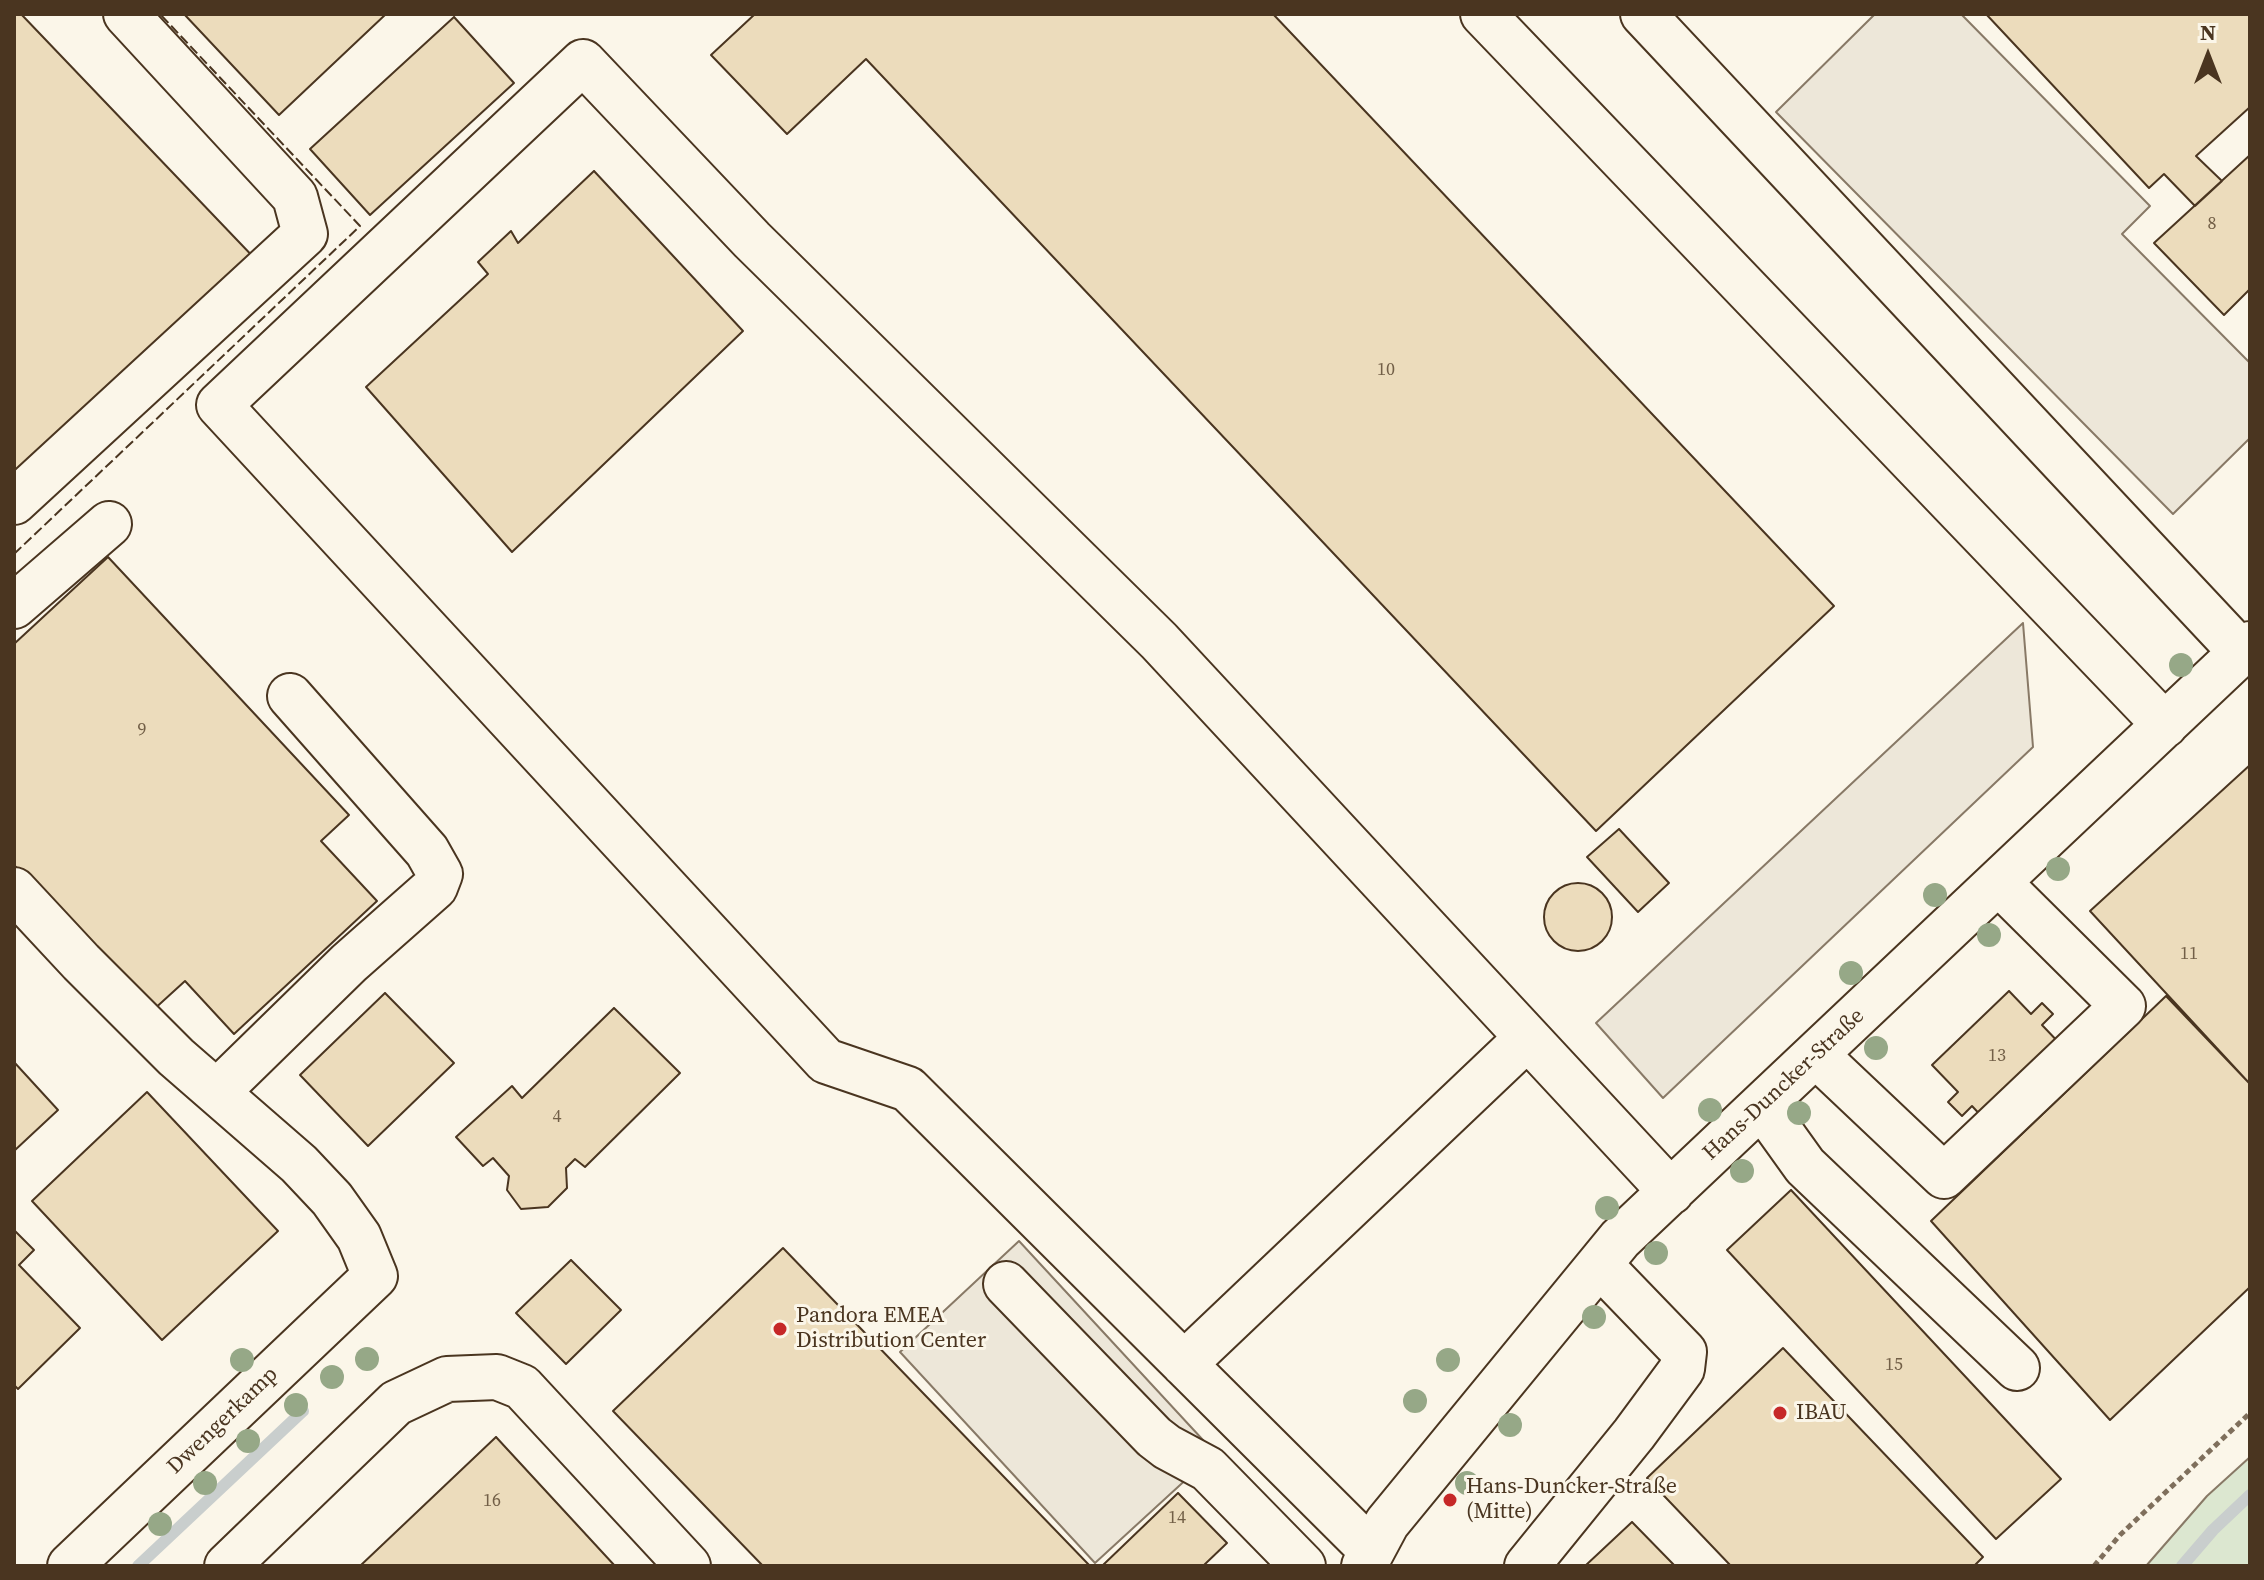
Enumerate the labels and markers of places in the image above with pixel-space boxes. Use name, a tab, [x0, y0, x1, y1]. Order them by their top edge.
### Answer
place label: Pandora EMEA Distribution Center	[796, 1303, 986, 1354]
marker: Pandora EMEA Distribution Center	[771, 1320, 789, 1338]
place label: IBAU	[1796, 1400, 1846, 1426]
marker: IBAU	[1771, 1404, 1789, 1422]
place label: Hans-Duncker-Straße (Mitte)	[1466, 1474, 1677, 1526]
marker: Hans-Duncker-Straße (Mitte)	[1441, 1491, 1459, 1509]

